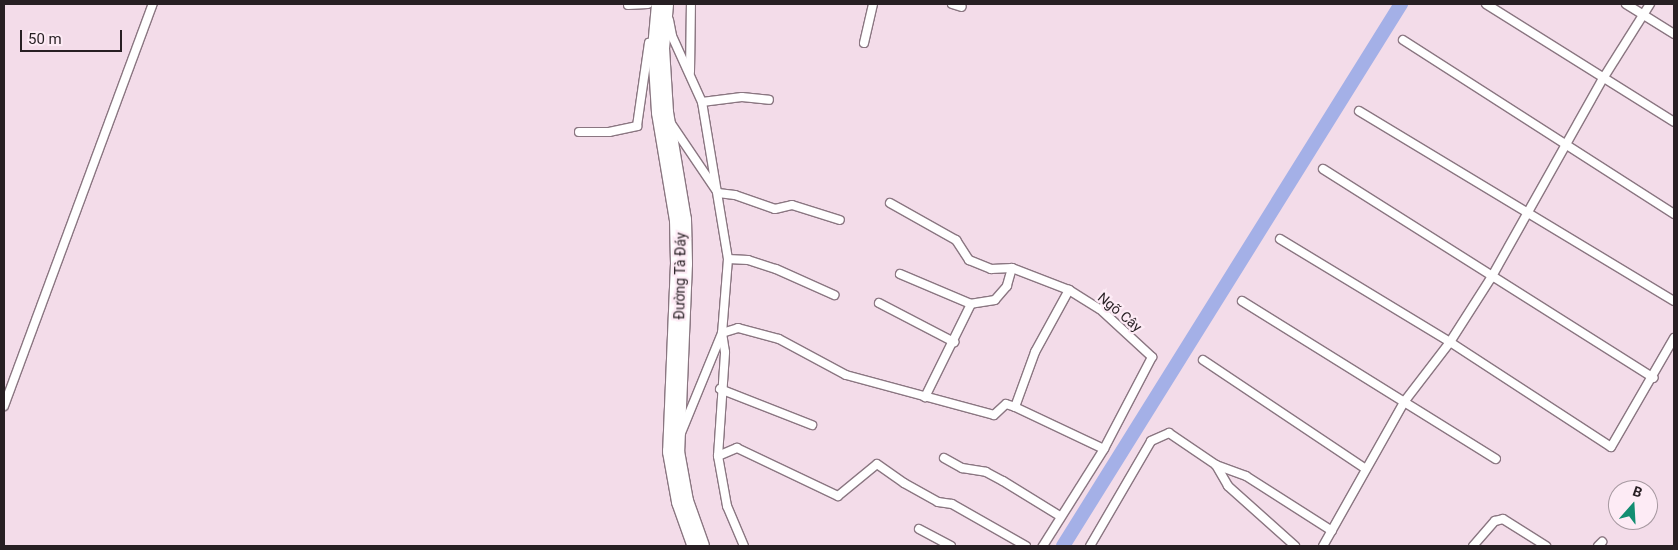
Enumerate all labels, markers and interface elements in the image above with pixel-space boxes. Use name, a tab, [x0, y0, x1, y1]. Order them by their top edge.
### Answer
scale bar	[22, 20, 125, 52]
text: 50 m	[28, 30, 62, 48]
street label: Đường Tà Đáy	[671, 232, 689, 320]
street label: Ngõ Cây	[1094, 289, 1146, 335]
north arrow	[1608, 480, 1658, 530]
text: B	[1631, 483, 1644, 501]

